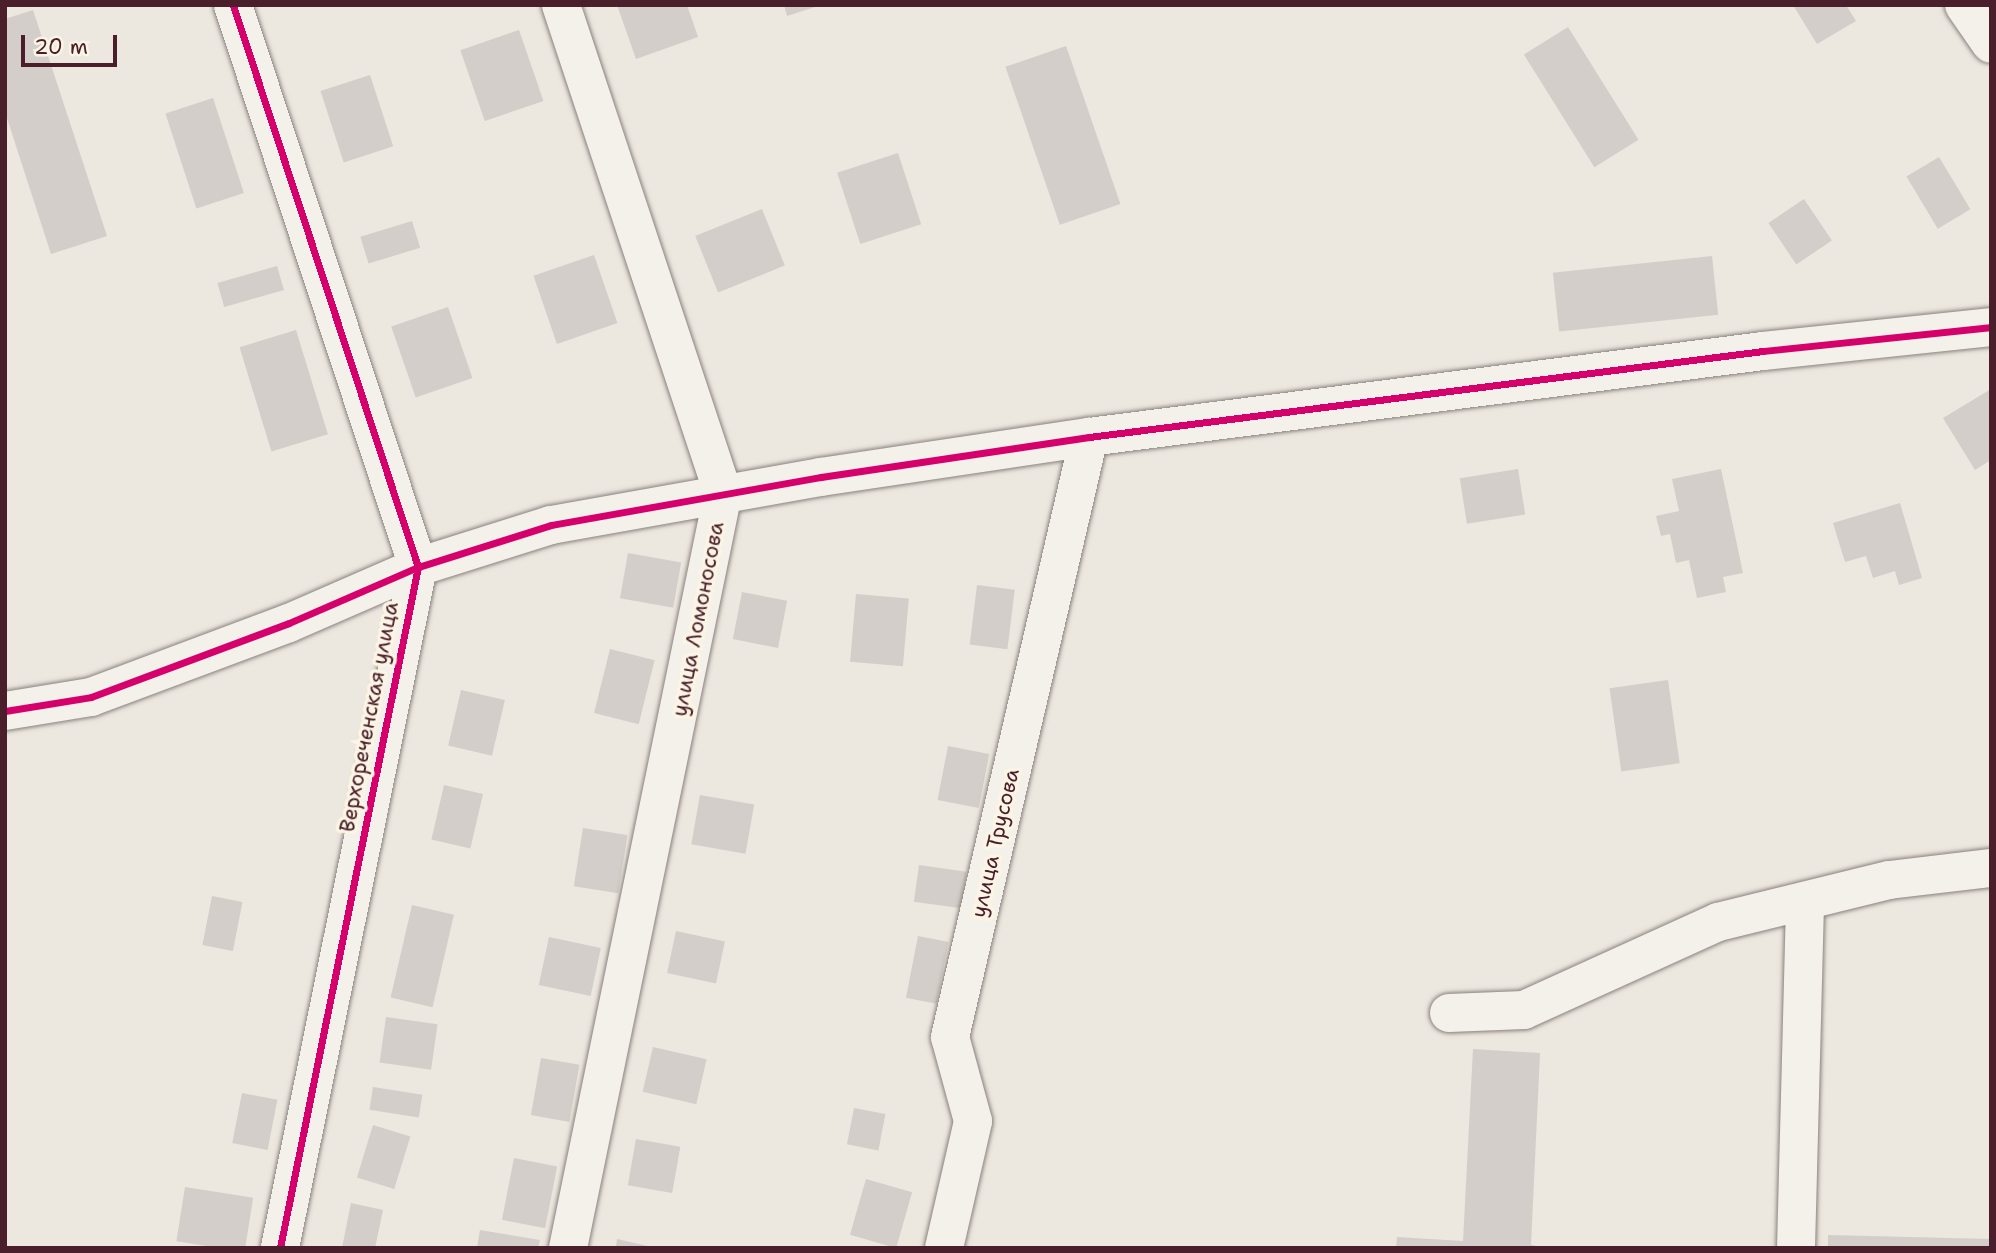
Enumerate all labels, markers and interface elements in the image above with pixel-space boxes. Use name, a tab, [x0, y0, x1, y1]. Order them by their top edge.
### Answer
scale bar	[24, 21, 121, 65]
text: 20 m	[34, 33, 88, 61]
street label: улица Ломоносова	[667, 519, 729, 719]
street label: Верхореченская улица	[334, 600, 404, 834]
street label: улица Трусова	[966, 766, 1024, 920]

